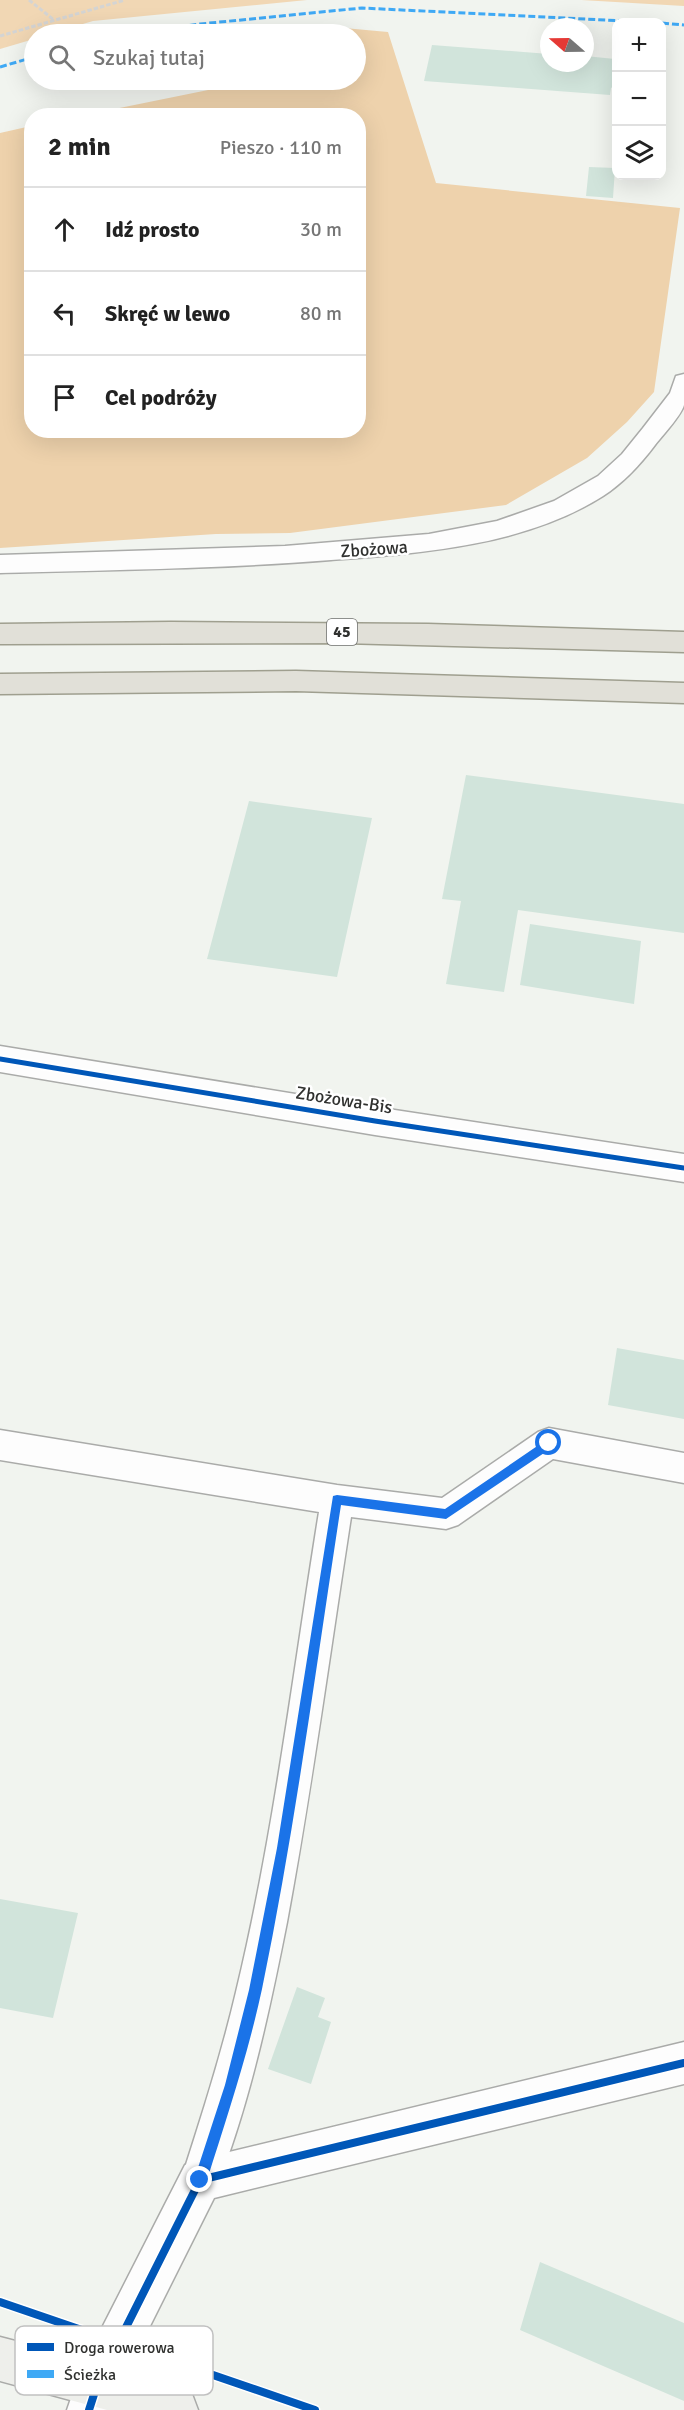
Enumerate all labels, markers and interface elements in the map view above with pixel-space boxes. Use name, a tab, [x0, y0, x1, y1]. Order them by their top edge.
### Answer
north arrow	[540, 18, 594, 72]
map controls	[612, 18, 666, 180]
button: +	[612, 18, 666, 72]
search box	[24, 24, 366, 90]
icon: search	[45, 41, 78, 74]
text: Szukaj tutaj	[93, 44, 205, 71]
button: −	[612, 72, 666, 126]
button: layers	[612, 126, 666, 180]
text: 2 min	[48, 131, 111, 163]
text: Pieszo · 110 m	[220, 135, 342, 160]
icon: ahead	[48, 213, 81, 246]
text: Idź prosto	[105, 216, 200, 243]
text: 30 m	[300, 217, 342, 242]
icon: left	[48, 297, 81, 330]
text: Skręć w lewo	[105, 300, 230, 327]
text: 80 m	[300, 301, 342, 326]
icon: arrive	[48, 381, 81, 414]
text: Cel podróży	[105, 384, 217, 411]
street label: Zbożowa	[340, 536, 408, 562]
road number: 45	[327, 619, 357, 645]
street label: Zbożowa-Bis	[294, 1082, 394, 1119]
route start	[535, 1429, 561, 1455]
route end	[186, 2166, 212, 2192]
legend	[15, 2326, 213, 2395]
text: Droga rowerowa	[64, 2338, 175, 2358]
text: Ścieżka	[64, 2365, 116, 2385]

